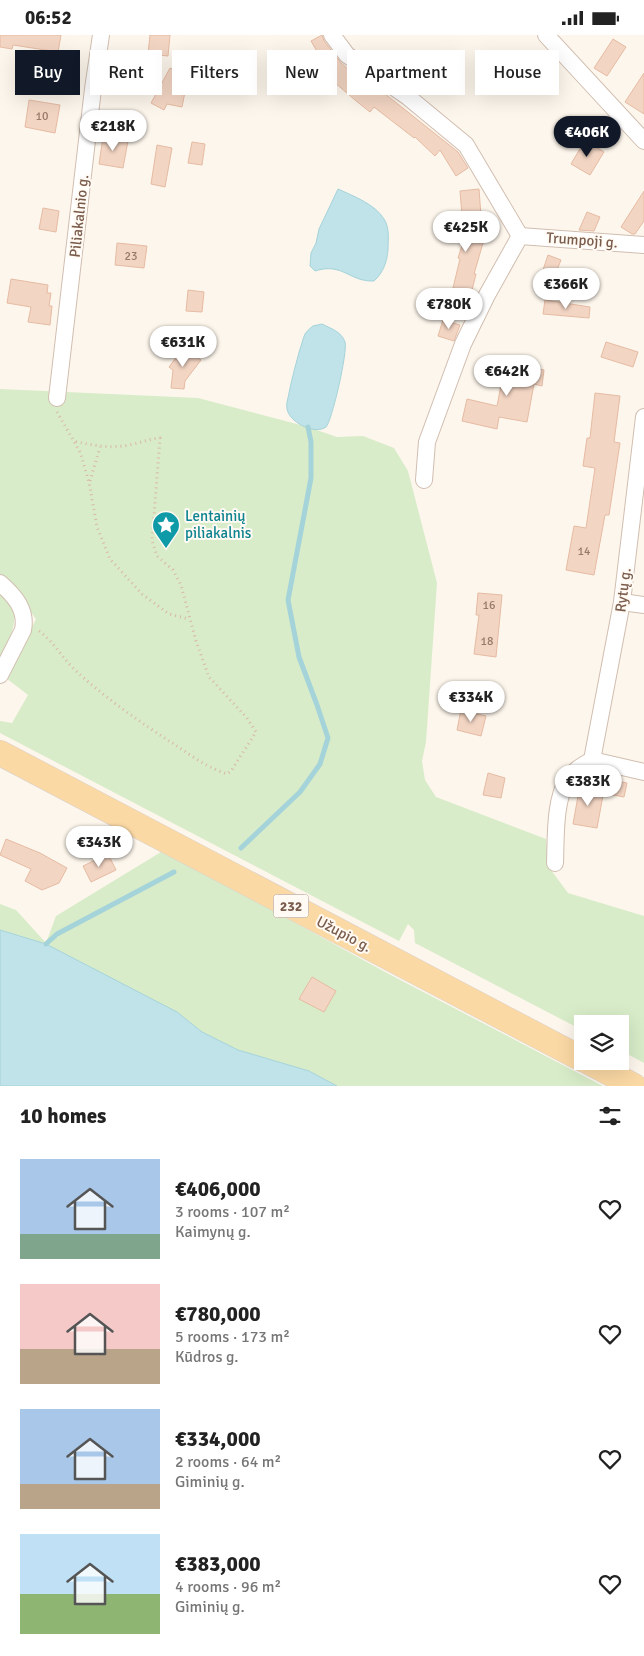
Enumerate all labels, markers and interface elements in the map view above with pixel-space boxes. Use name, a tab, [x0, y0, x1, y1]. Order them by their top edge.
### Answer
text: 06:52	[25, 6, 72, 30]
chip: Buy	[15, 50, 80, 95]
chip: Rent	[90, 50, 162, 95]
chip: Filters	[172, 50, 257, 95]
chip: New	[267, 50, 337, 95]
chip: Apartment	[347, 50, 465, 95]
chip: House	[475, 50, 559, 95]
house number: 10	[36, 109, 48, 124]
pin: €218K	[78, 109, 148, 152]
pin: €406K	[552, 115, 622, 158]
text: €218K	[91, 116, 135, 136]
text: €406K	[565, 122, 609, 142]
street label: Piliakalnio g.	[66, 174, 92, 258]
pin: €425K	[431, 211, 501, 253]
text: €425K	[444, 217, 488, 237]
street label: Trumpoji g.	[546, 229, 618, 251]
house number: 23	[125, 249, 137, 264]
pin: €366K	[531, 267, 601, 310]
text: €366K	[544, 274, 588, 294]
pin: €780K	[414, 287, 484, 330]
text: €780K	[427, 294, 471, 314]
pin: €631K	[148, 325, 218, 368]
text: €631K	[161, 332, 205, 352]
pin: €642K	[472, 355, 542, 397]
text: €642K	[485, 361, 529, 381]
place label: Lentainių piliakalnis	[185, 507, 252, 542]
place icon: Lentainių piliakalnis	[151, 510, 181, 549]
house number: 14	[578, 544, 591, 559]
street label: Rytų g.	[611, 567, 635, 613]
house number: 16	[483, 598, 495, 613]
house number: 18	[481, 634, 493, 649]
pin: €334K	[436, 681, 506, 723]
text: €334K	[449, 687, 493, 707]
pin: €383K	[553, 765, 623, 807]
text: €383K	[566, 771, 610, 791]
pin: €343K	[64, 825, 134, 868]
text: €343K	[77, 832, 121, 852]
road number: 232	[274, 894, 308, 917]
street label: Užupio g.	[313, 912, 375, 956]
map controls	[574, 1015, 629, 1070]
button: layers	[574, 1015, 629, 1070]
icon: filters	[596, 1102, 624, 1130]
text: 10 homes	[20, 1103, 106, 1129]
text: €406,000	[175, 1176, 261, 1202]
icon: home	[60, 1179, 120, 1239]
icon: heart	[596, 1195, 624, 1223]
text: 3 rooms · 107 m²	[175, 1202, 290, 1222]
text: Kaimynų g.	[175, 1222, 251, 1242]
text: €780,000	[175, 1301, 261, 1327]
icon: home	[60, 1304, 120, 1364]
icon: heart	[596, 1320, 624, 1348]
text: 5 rooms · 173 m²	[175, 1327, 290, 1347]
text: Kūdros g.	[175, 1347, 239, 1367]
text: €334,000	[175, 1426, 261, 1452]
icon: home	[60, 1429, 120, 1489]
icon: heart	[596, 1445, 624, 1473]
text: 2 rooms · 64 m²	[175, 1452, 281, 1472]
text: Giminių g.	[175, 1472, 245, 1492]
text: €383,000	[175, 1551, 261, 1577]
icon: home	[60, 1554, 120, 1614]
icon: heart	[596, 1570, 624, 1598]
text: 4 rooms · 96 m²	[175, 1577, 281, 1597]
text: Giminių g.	[175, 1597, 245, 1617]

